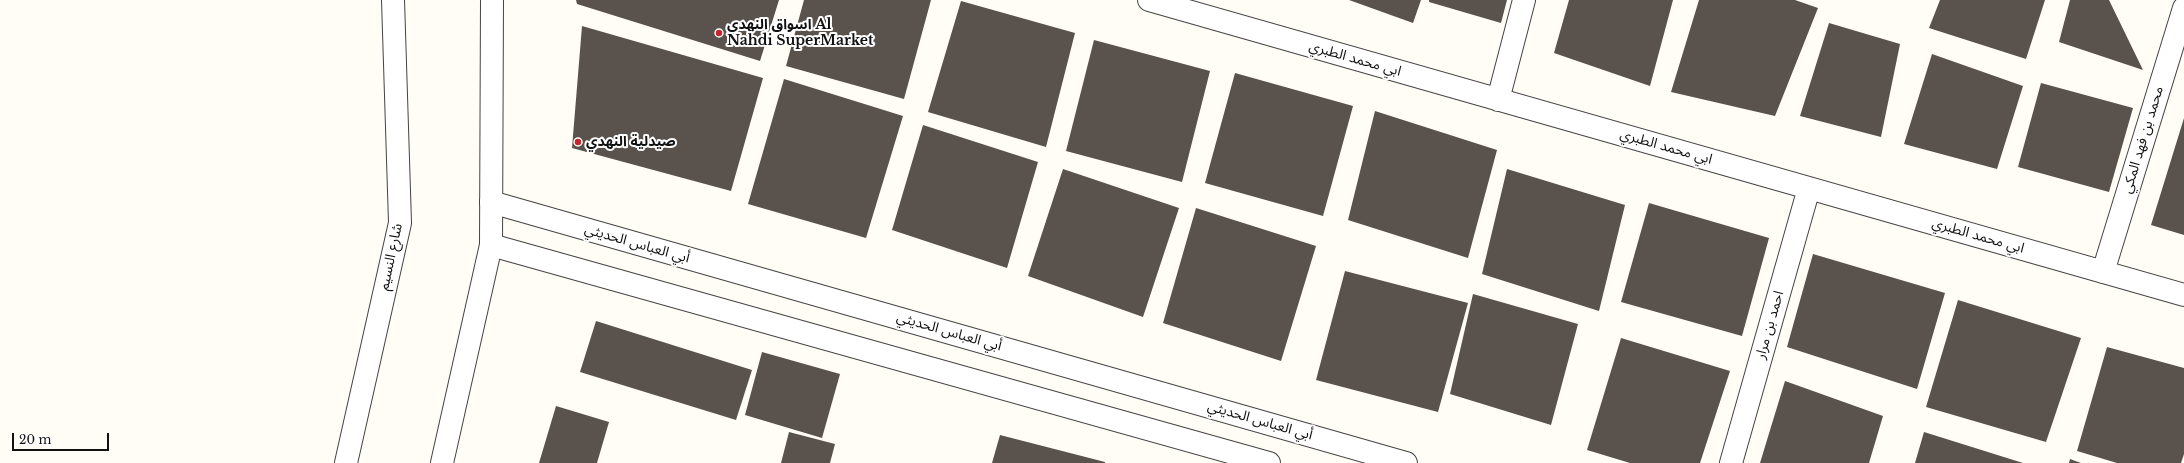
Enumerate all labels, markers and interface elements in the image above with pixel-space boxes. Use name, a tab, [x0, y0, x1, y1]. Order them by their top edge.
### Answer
place label: اسواق النهدي Al Nahdi SuperMarket	[727, 17, 873, 50]
marker: اسواق النهدي Al Nahdi SuperMarket	[714, 28, 724, 38]
street label: ابي محمد الطبري	[1307, 38, 1403, 80]
street label: محمد بن فهد المكي	[2119, 84, 2167, 196]
street label: ابي محمد الطبري	[1618, 126, 1714, 168]
place label: صيدلية النهدي	[586, 134, 676, 150]
marker: صيدلية النهدي	[573, 137, 583, 147]
street label: ابي محمد الطبري	[1930, 215, 2026, 257]
street label: أبي العباس الحديثي	[583, 221, 691, 267]
street label: شارع النسيم	[376, 222, 406, 292]
street label: احمد بن مرار	[1752, 289, 1788, 361]
street label: أبي العباس الحديثي	[895, 309, 1003, 355]
street label: أبي العباس الحديثي	[1206, 398, 1314, 444]
scale bar	[14, 425, 111, 451]
text: 20 m	[19, 432, 51, 447]

